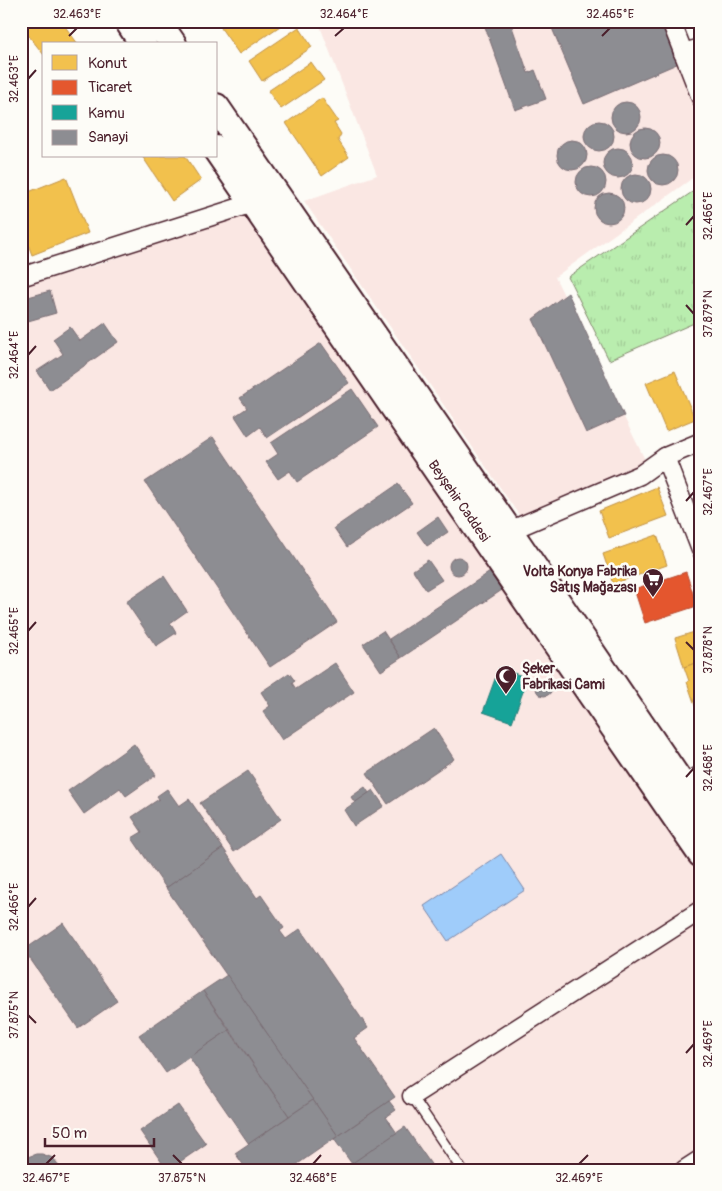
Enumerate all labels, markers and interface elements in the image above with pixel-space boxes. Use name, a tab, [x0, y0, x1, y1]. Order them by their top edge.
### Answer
text: 32.463°E	[53, 7, 101, 22]
text: 32.464°E	[320, 7, 368, 22]
text: 32.465°E	[586, 7, 634, 22]
legend	[42, 42, 218, 158]
text: Konut	[88, 54, 128, 73]
text: 32.463°E	[7, 55, 22, 103]
text: Ticaret	[88, 78, 133, 97]
text: Kamu	[88, 104, 125, 123]
text: Sanayi	[88, 128, 128, 147]
text: 32.466°E	[701, 192, 716, 240]
text: 37.879°N	[701, 290, 716, 338]
text: 32.464°E	[7, 331, 22, 379]
street label: Beyşehir Caddesi	[425, 457, 494, 546]
text: 32.467°E	[701, 468, 716, 516]
place label: Volta Konya Fabrika Satış Mağazası	[523, 563, 637, 596]
supermarket icon: Volta Konya Fabrika Satış Mağazası	[641, 567, 665, 598]
text: 32.465°E	[7, 607, 22, 655]
text: 37.878°N	[701, 626, 716, 674]
place label: Şeker Fabrikasi Cami	[522, 660, 605, 693]
mosque icon: Şeker Fabrikasi Cami	[494, 664, 518, 695]
text: 32.468°E	[701, 744, 716, 792]
text: 32.466°E	[7, 883, 22, 931]
text: 37.875°N	[7, 991, 22, 1039]
text: 32.469°E	[701, 1020, 716, 1068]
scale bar	[45, 1116, 154, 1148]
text: 50 m	[52, 1124, 87, 1143]
text: 32.467°E	[22, 1171, 70, 1186]
text: 37.875°N	[158, 1171, 206, 1186]
text: 32.468°E	[289, 1171, 337, 1186]
text: 32.469°E	[555, 1171, 603, 1186]

